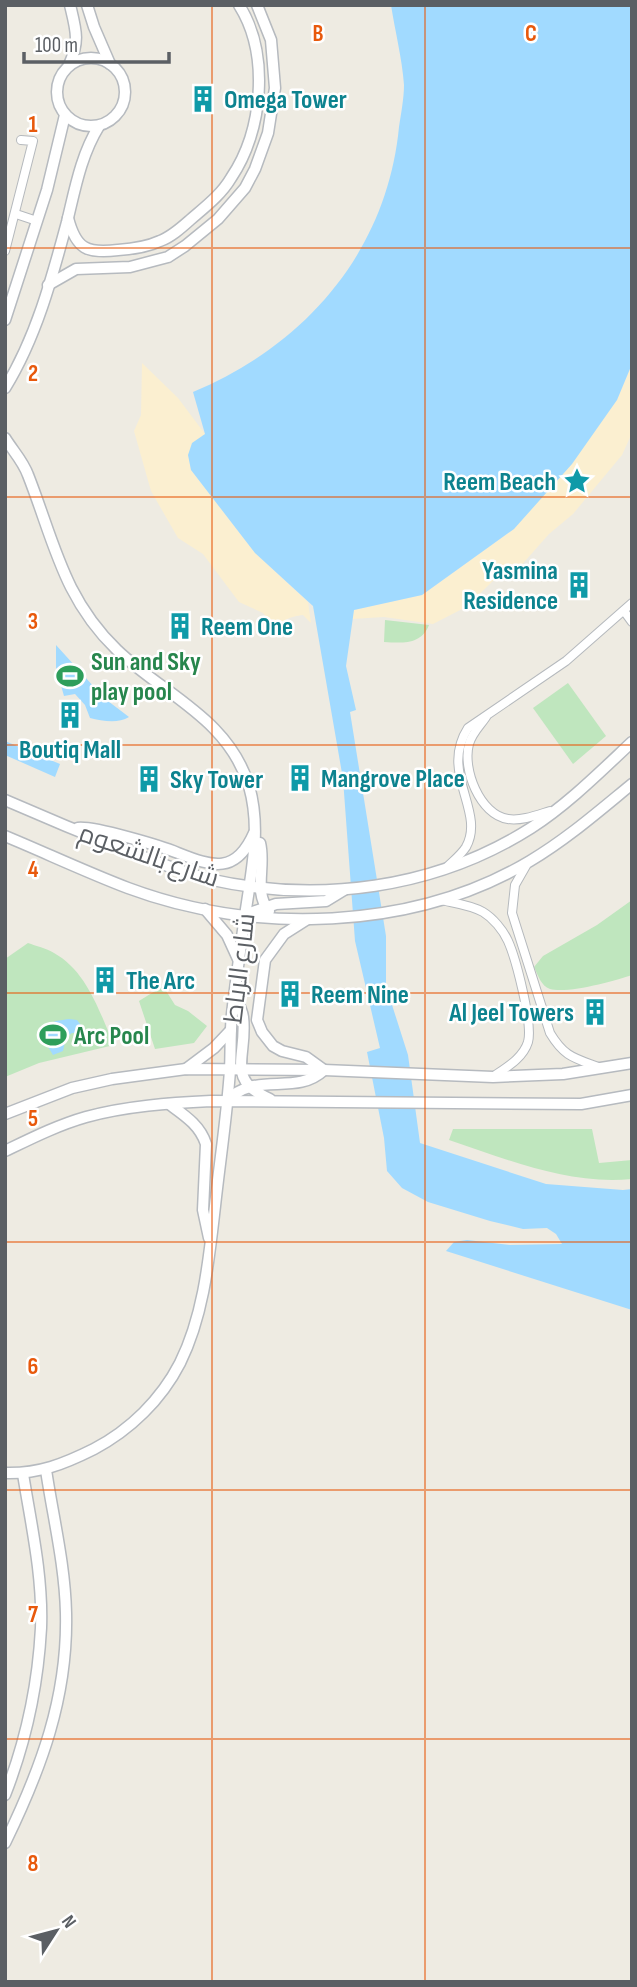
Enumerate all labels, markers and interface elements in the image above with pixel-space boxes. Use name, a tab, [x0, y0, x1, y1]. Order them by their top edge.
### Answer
text: B	[313, 20, 324, 48]
text: C	[525, 20, 537, 48]
scale bar	[24, 21, 170, 65]
text: 100 m	[35, 33, 78, 58]
building icon: Omega Tower	[188, 84, 218, 114]
place label: Omega Tower	[224, 85, 347, 116]
text: 1	[28, 111, 38, 139]
text: 2	[28, 360, 38, 388]
place icon: Reem Beach	[562, 466, 592, 496]
place label: Reem Beach	[443, 467, 556, 498]
place label: Yasmina Residence	[463, 556, 558, 617]
building icon: Yasmina Residence	[564, 570, 594, 600]
text: 3	[28, 608, 38, 636]
building icon: Reem One	[165, 611, 195, 641]
place label: Reem One	[201, 612, 293, 643]
place label: Sun and Sky play pool	[91, 647, 201, 708]
sports icon: Sun and Sky play pool	[55, 661, 85, 691]
building icon: Boutiq Mall	[55, 700, 85, 730]
place label: Boutiq Mall	[19, 735, 121, 766]
building icon: Mangrove Place	[285, 763, 315, 793]
building icon: Sky Tower	[134, 764, 164, 794]
place label: Mangrove Place	[321, 764, 465, 795]
place label: Sky Tower	[170, 765, 263, 796]
street label: شارع بالشعوم	[74, 818, 223, 896]
text: 4	[28, 856, 39, 884]
street label: شارع الرباط	[218, 911, 263, 1025]
building icon: The Arc	[90, 965, 120, 995]
place label: The Arc	[126, 966, 195, 997]
building icon: Reem Nine	[275, 979, 305, 1009]
place label: Reem Nine	[311, 980, 409, 1011]
building icon: Al Jeel Towers	[580, 997, 610, 1027]
place label: Al Jeel Towers	[448, 998, 574, 1029]
sports icon: Arc Pool	[38, 1020, 68, 1050]
place label: Arc Pool	[73, 1021, 149, 1052]
text: 5	[28, 1105, 38, 1133]
text: 6	[28, 1353, 38, 1381]
text: 7	[28, 1601, 38, 1629]
text: 8	[28, 1850, 39, 1878]
north arrow	[21, 1896, 91, 1966]
text: N	[56, 1911, 81, 1933]

